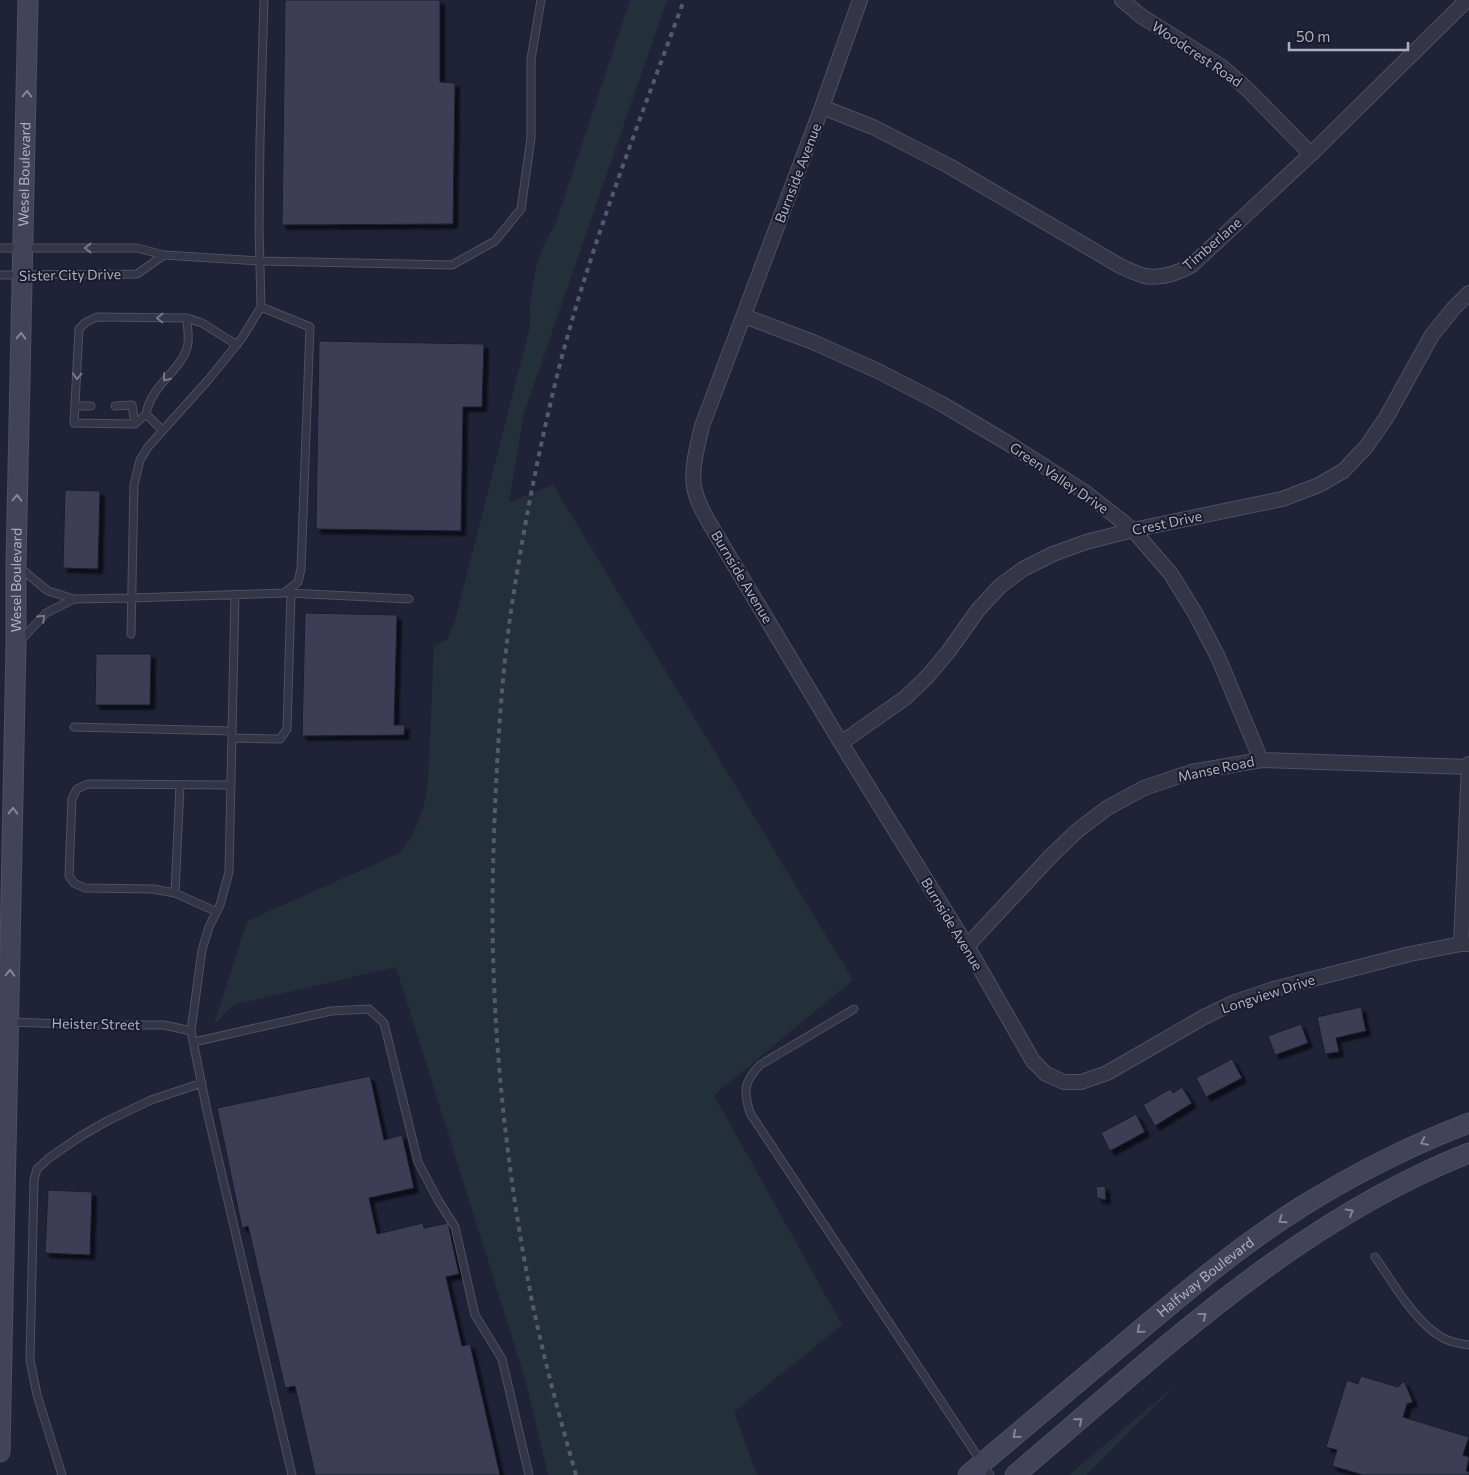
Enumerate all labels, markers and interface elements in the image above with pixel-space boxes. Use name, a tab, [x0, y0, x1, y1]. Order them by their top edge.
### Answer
street label: Woodcrest Road	[1149, 17, 1246, 90]
scale bar	[1289, 20, 1408, 52]
text: 50 m	[1296, 27, 1330, 45]
one-way arrow	[21, 90, 32, 98]
street label: Burnside Avenue	[771, 121, 824, 225]
street label: Wesel Boulevard	[14, 122, 33, 227]
street label: Timberlane	[1179, 213, 1245, 274]
one-way arrow	[84, 243, 92, 253]
street label: Sister City Drive	[19, 265, 121, 284]
one-way arrow	[155, 313, 163, 323]
one-way arrow	[16, 332, 26, 340]
one-way arrow	[71, 372, 82, 380]
one-way arrow	[163, 372, 172, 381]
street label: Green Valley Drive	[1007, 438, 1112, 517]
one-way arrow	[12, 494, 22, 502]
street label: Crest Drive	[1130, 507, 1203, 538]
street label: Burnside Avenue	[708, 527, 777, 626]
street label: Wesel Boulevard	[7, 528, 25, 632]
one-way arrow	[37, 615, 46, 624]
street label: Manse Road	[1176, 752, 1256, 785]
one-way arrow	[8, 807, 18, 814]
street label: Burnside Avenue	[918, 874, 987, 973]
one-way arrow	[5, 969, 15, 977]
street label: Longview Drive	[1219, 970, 1317, 1017]
street label: Heister Street	[52, 1014, 141, 1033]
one-way arrow	[1420, 1135, 1429, 1146]
one-way arrow	[1345, 1208, 1354, 1218]
one-way arrow	[1278, 1214, 1288, 1223]
street label: Halfway Boulevard	[1153, 1233, 1257, 1320]
one-way arrow	[1197, 1313, 1206, 1321]
one-way arrow	[1137, 1324, 1146, 1333]
one-way arrow	[1073, 1418, 1082, 1426]
one-way arrow	[1012, 1429, 1021, 1438]

